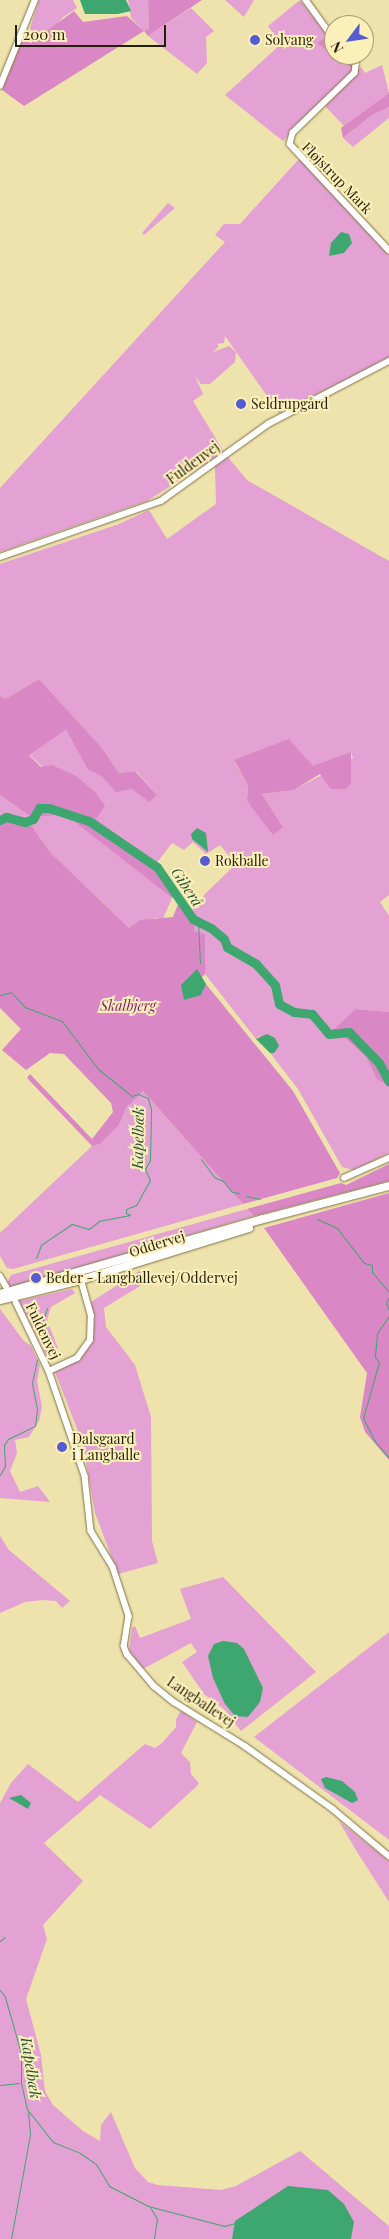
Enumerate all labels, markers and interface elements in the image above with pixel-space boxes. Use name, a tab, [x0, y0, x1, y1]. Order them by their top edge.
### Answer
scale bar	[18, 15, 169, 47]
north arrow	[324, 15, 374, 65]
text: 200 m	[23, 24, 65, 44]
place label: Solvang	[265, 32, 313, 48]
marker: Solvang	[249, 34, 261, 46]
text: N	[326, 38, 347, 57]
street label: Fløjstrup Mark	[299, 139, 375, 217]
place label: Seldrupgård	[251, 396, 328, 412]
marker: Seldrupgård	[235, 398, 247, 410]
street label: Fuldenvej	[163, 438, 223, 488]
place label: Rokballe	[215, 853, 269, 869]
marker: Rokballe	[199, 855, 211, 867]
water label: Giberå	[167, 864, 207, 910]
park label: Skalbjerg	[100, 998, 156, 1014]
water label: Kapelbæk	[128, 1107, 148, 1169]
street label: Oddervej	[127, 1228, 187, 1260]
place label: Beder - Langballevej/Oddervej	[46, 1270, 238, 1286]
marker: Beder - Langballevej/Oddervej	[30, 1272, 42, 1284]
street label: Fuldenvej	[22, 1300, 64, 1362]
place label: Dalsgaard i Langballe	[72, 1431, 140, 1464]
marker: Dalsgaard i Langballe	[56, 1441, 68, 1453]
street label: Langballevej	[164, 1673, 238, 1731]
water label: Kapelbæk	[17, 2036, 45, 2100]

